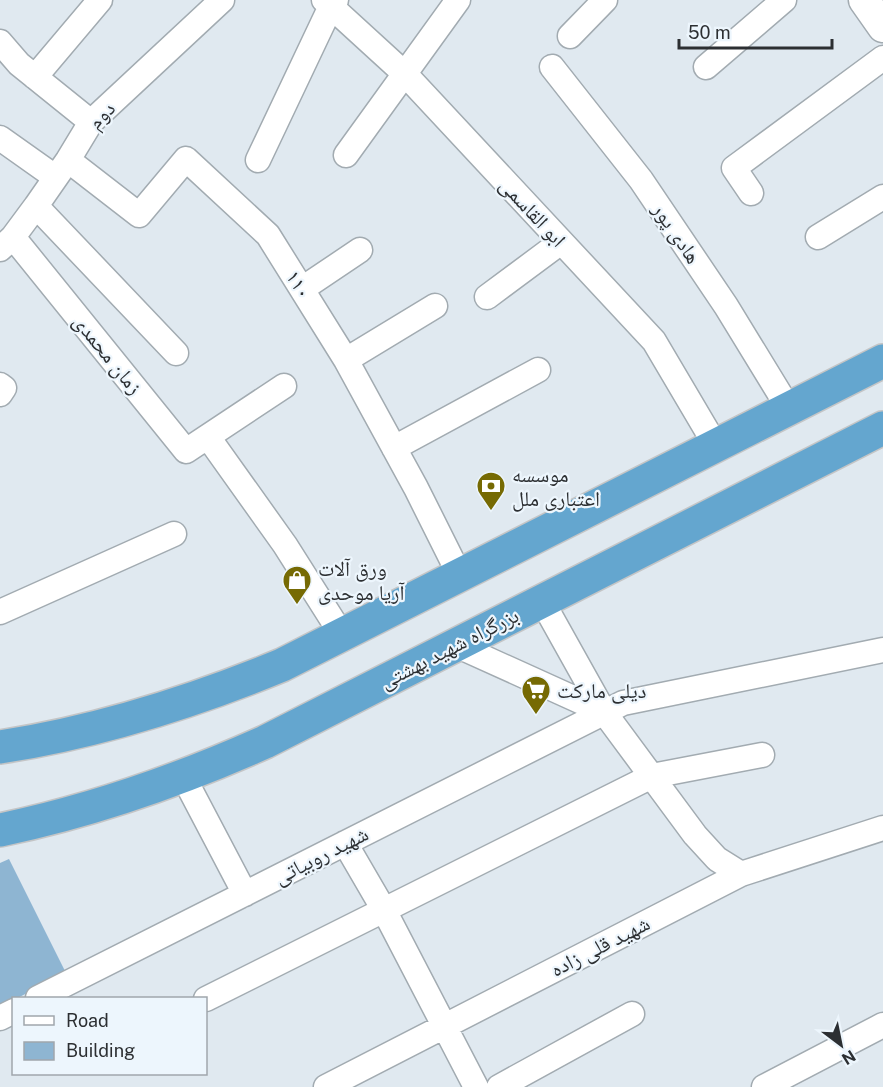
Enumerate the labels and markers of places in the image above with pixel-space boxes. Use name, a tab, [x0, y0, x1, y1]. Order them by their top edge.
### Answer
place label: موسسه اعتباری ملل	[512, 462, 600, 512]
bank icon: موسسه اعتباری ملل	[475, 470, 507, 512]
place label: ورق آلات آریا موحدی	[318, 556, 405, 605]
shop icon: ورق آلات آریا موحدی	[281, 564, 313, 606]
supermarket icon: دیلی مارکت	[520, 674, 552, 716]
place label: دیلی مارکت	[557, 678, 646, 704]

